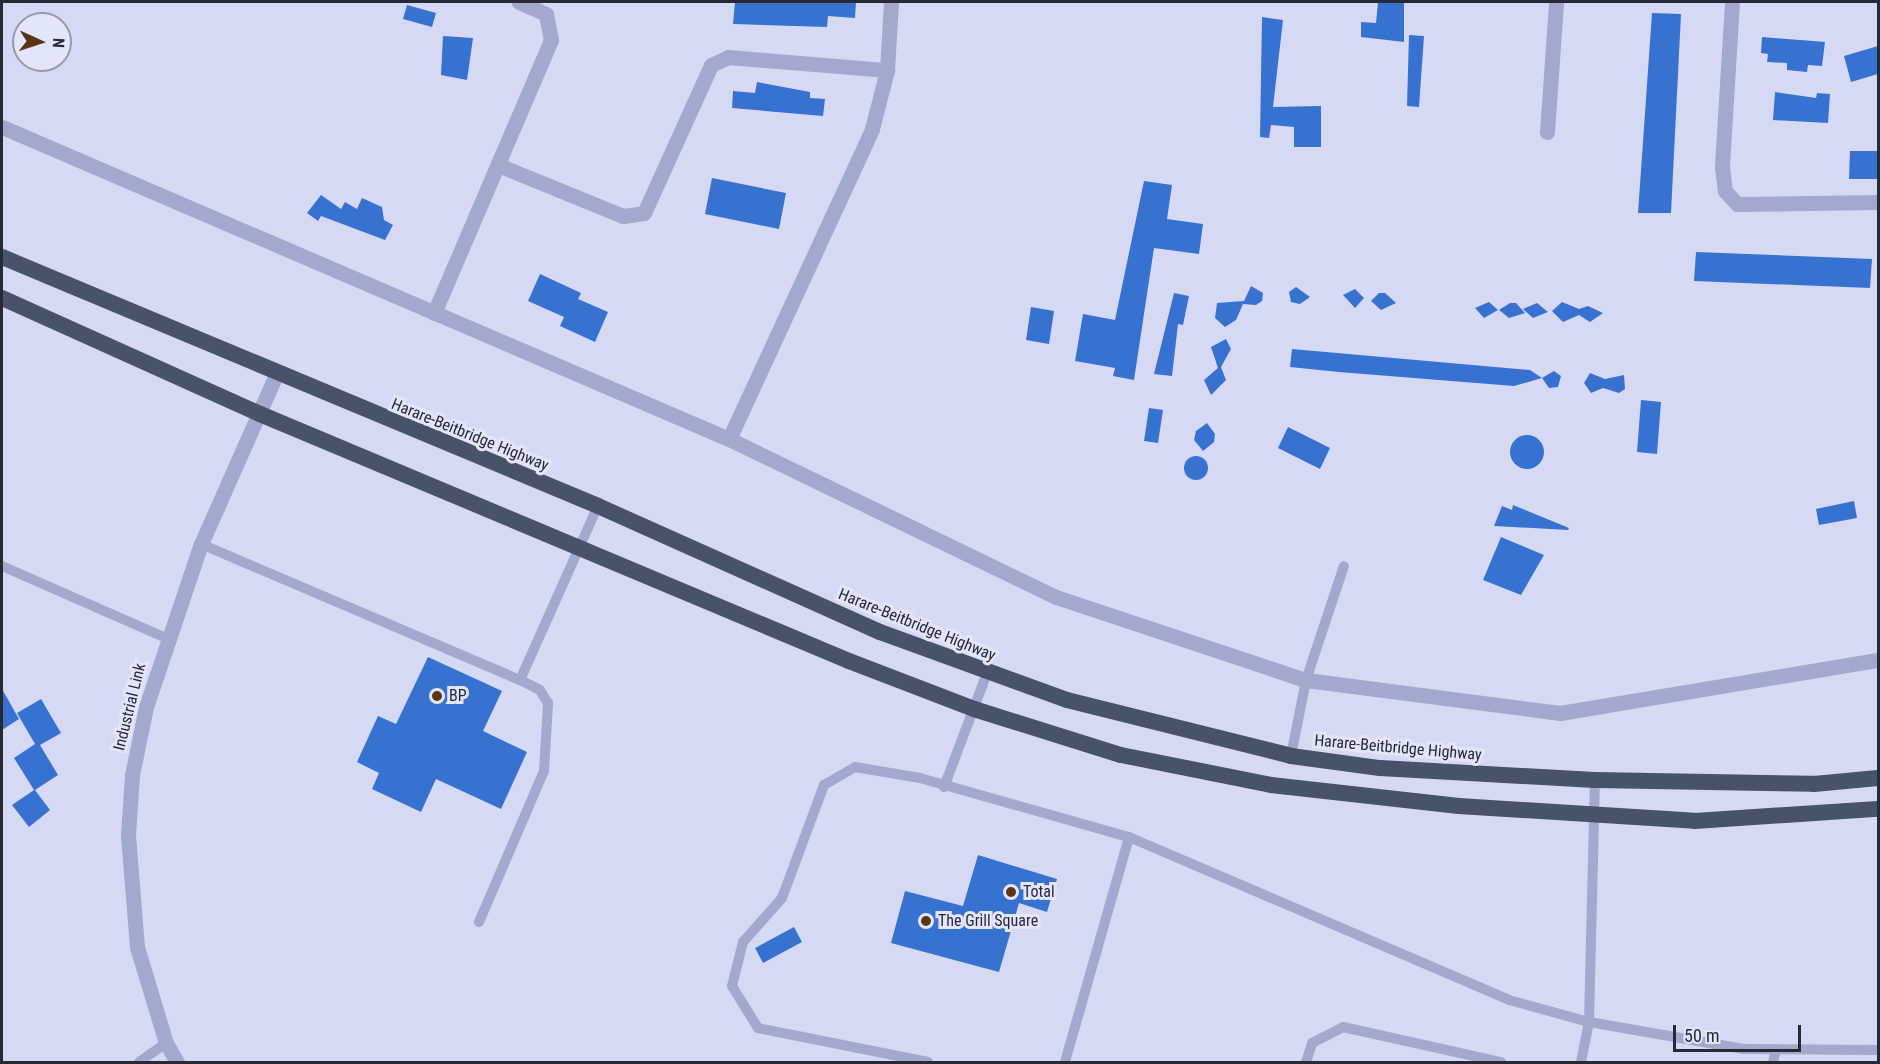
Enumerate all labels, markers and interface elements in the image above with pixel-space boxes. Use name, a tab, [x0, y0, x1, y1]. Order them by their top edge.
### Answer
north arrow	[12, 12, 72, 72]
text: N	[49, 37, 68, 48]
street label: Harare-Beitbridge Highway	[389, 395, 551, 475]
street label: Harare-Beitbridge Highway	[836, 585, 998, 665]
street label: Industrial Link	[110, 661, 150, 753]
place label: BP	[449, 686, 467, 706]
marker: BP	[430, 689, 444, 703]
street label: Harare-Beitbridge Highway	[1314, 731, 1482, 765]
place label: Total	[1023, 882, 1055, 902]
marker: Total	[1004, 885, 1018, 899]
place label: The Grill Square	[938, 911, 1038, 931]
marker: The Grill Square	[919, 914, 933, 928]
scale bar	[1676, 1013, 1804, 1051]
text: 50 m	[1684, 1025, 1719, 1046]

